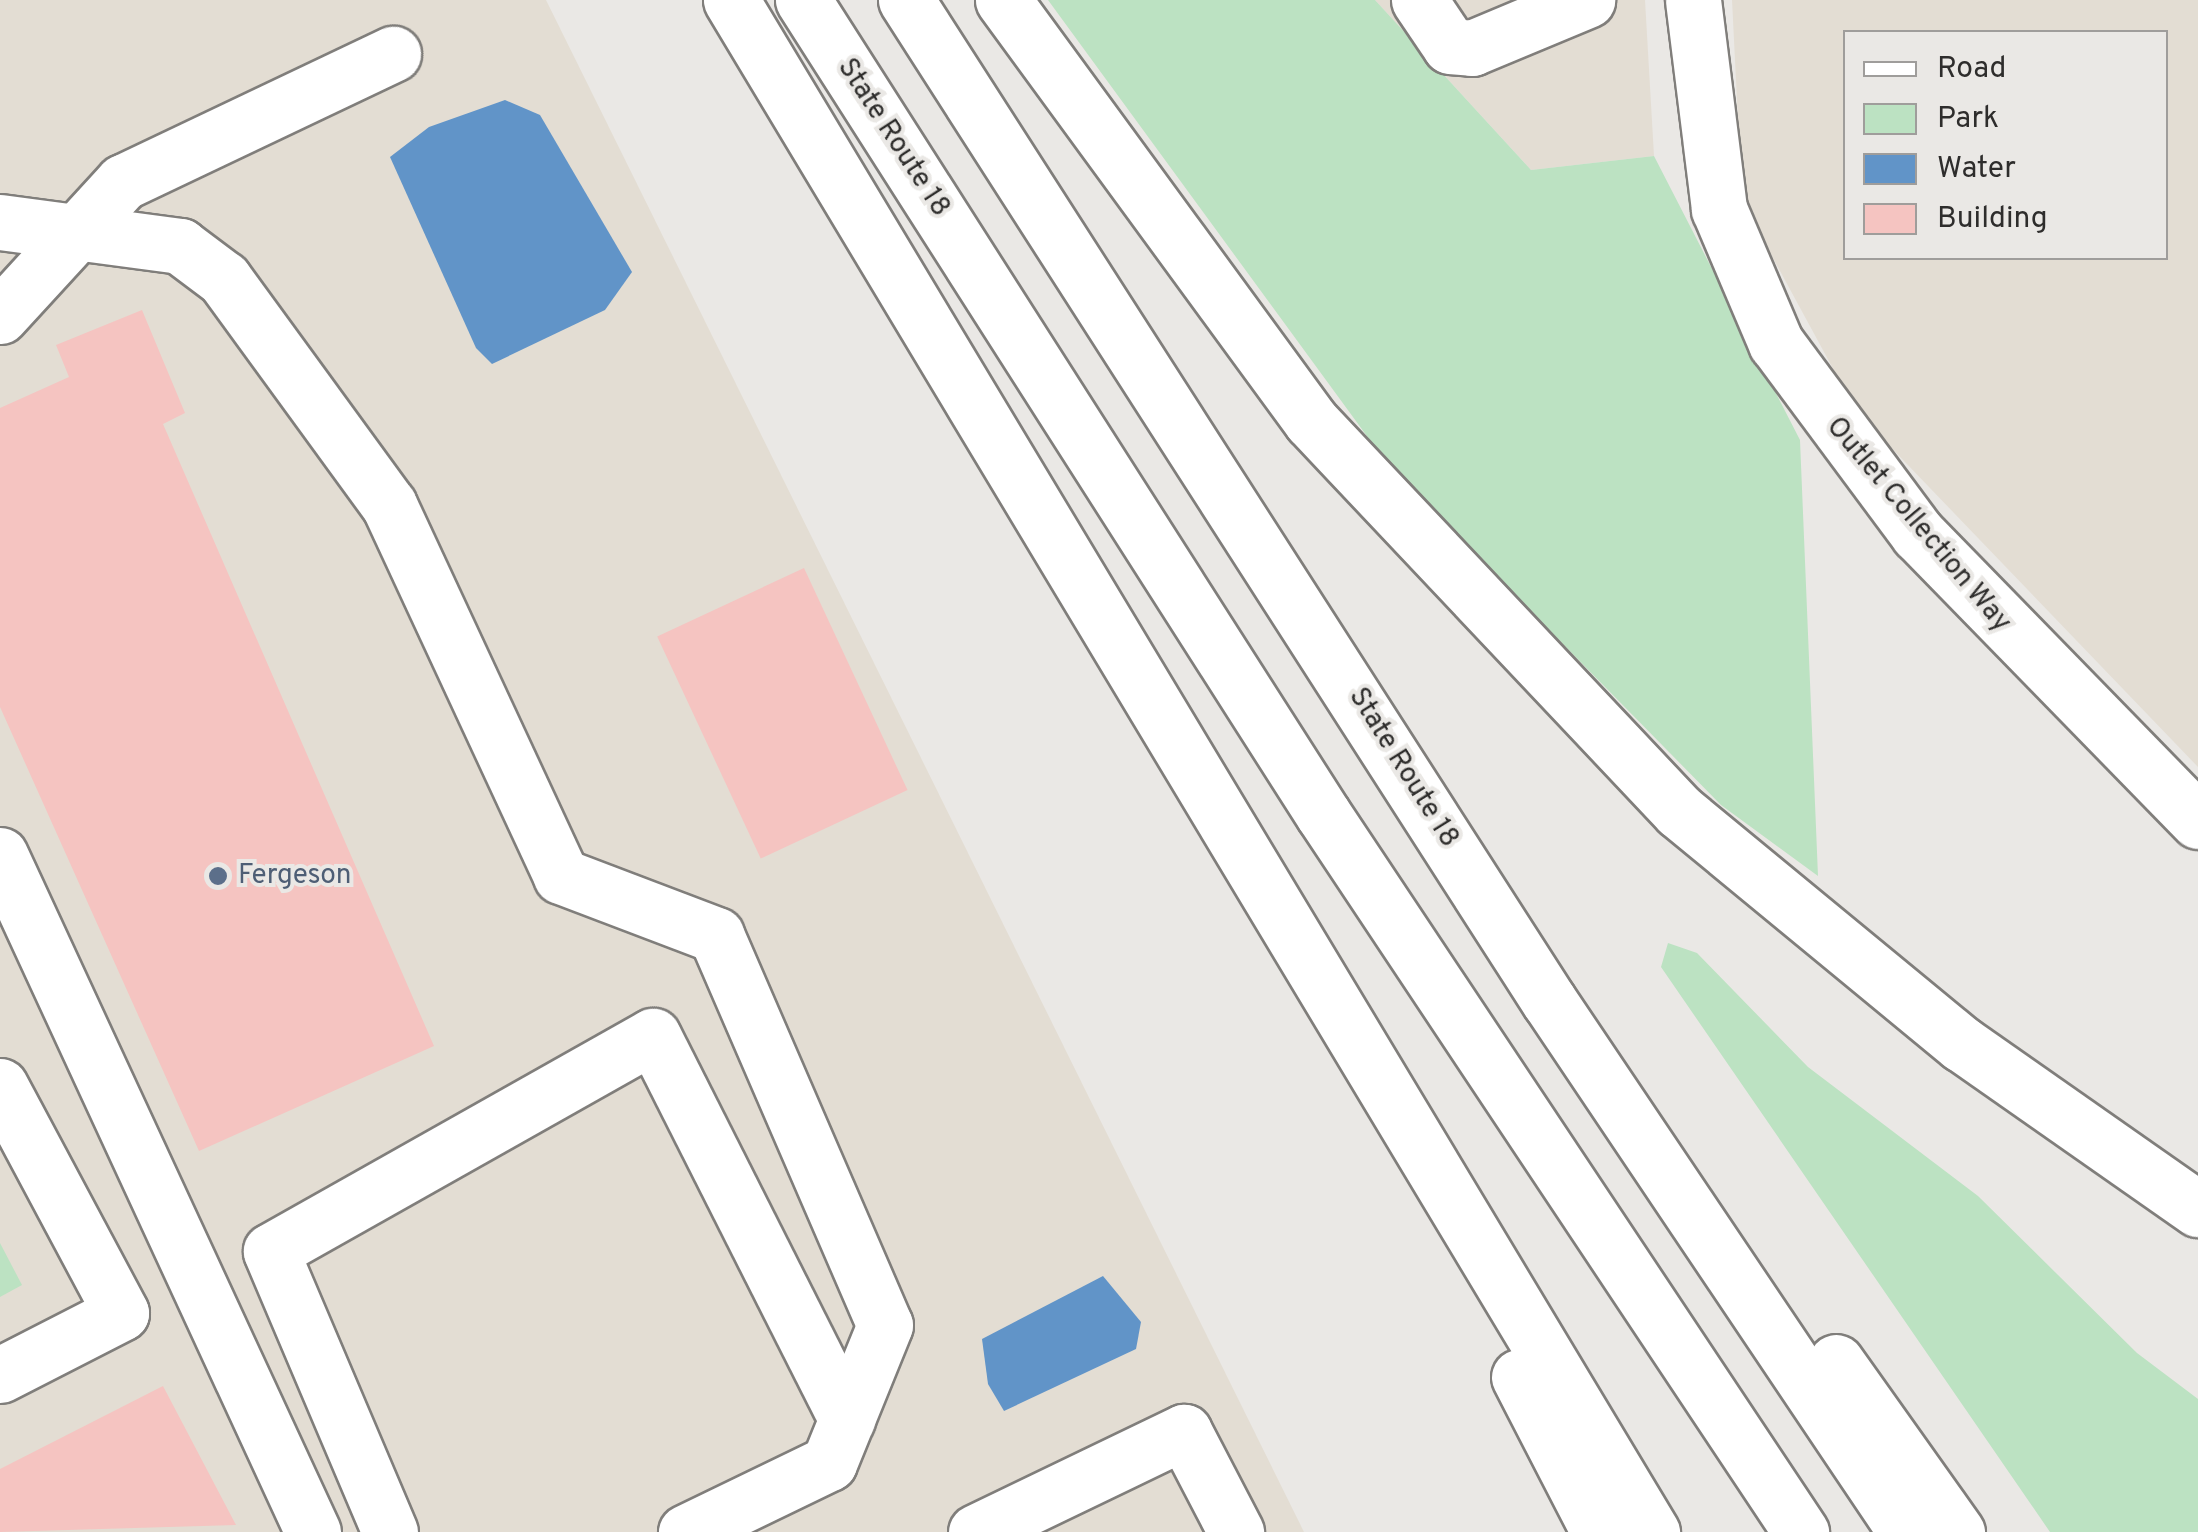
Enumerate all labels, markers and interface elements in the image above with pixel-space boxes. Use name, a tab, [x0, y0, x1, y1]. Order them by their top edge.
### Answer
legend	[1843, 30, 2168, 260]
text: Road	[1937, 51, 2006, 88]
street label: State Route 18	[829, 53, 957, 223]
text: Park	[1937, 101, 1999, 138]
text: Water	[1937, 151, 2016, 188]
text: Building	[1937, 201, 2048, 238]
street label: Outlet Collection Way	[1818, 411, 2018, 639]
street label: State Route 18	[1341, 682, 1465, 854]
place label: Fergeson	[238, 859, 352, 893]
marker: Fergeson	[207, 865, 229, 887]

